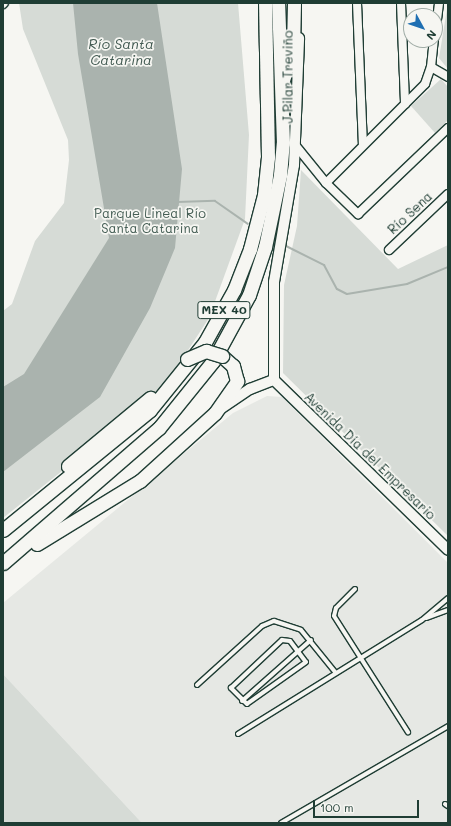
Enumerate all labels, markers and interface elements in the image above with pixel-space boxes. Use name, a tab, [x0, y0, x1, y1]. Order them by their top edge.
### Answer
north arrow	[403, 8, 443, 48]
text: N	[423, 27, 440, 43]
street label: J Pilar Treviño	[280, 31, 296, 123]
water label: Río Santa Catarina	[88, 36, 154, 68]
street label: Río Sena	[385, 189, 435, 237]
park label: Parque Lineal Río Santa Catarina	[94, 206, 206, 237]
road number: MEX 40	[197, 300, 251, 320]
street label: Avenida Día del Empresario	[301, 389, 439, 523]
scale bar	[315, 792, 421, 818]
text: 100 m	[320, 799, 354, 815]

